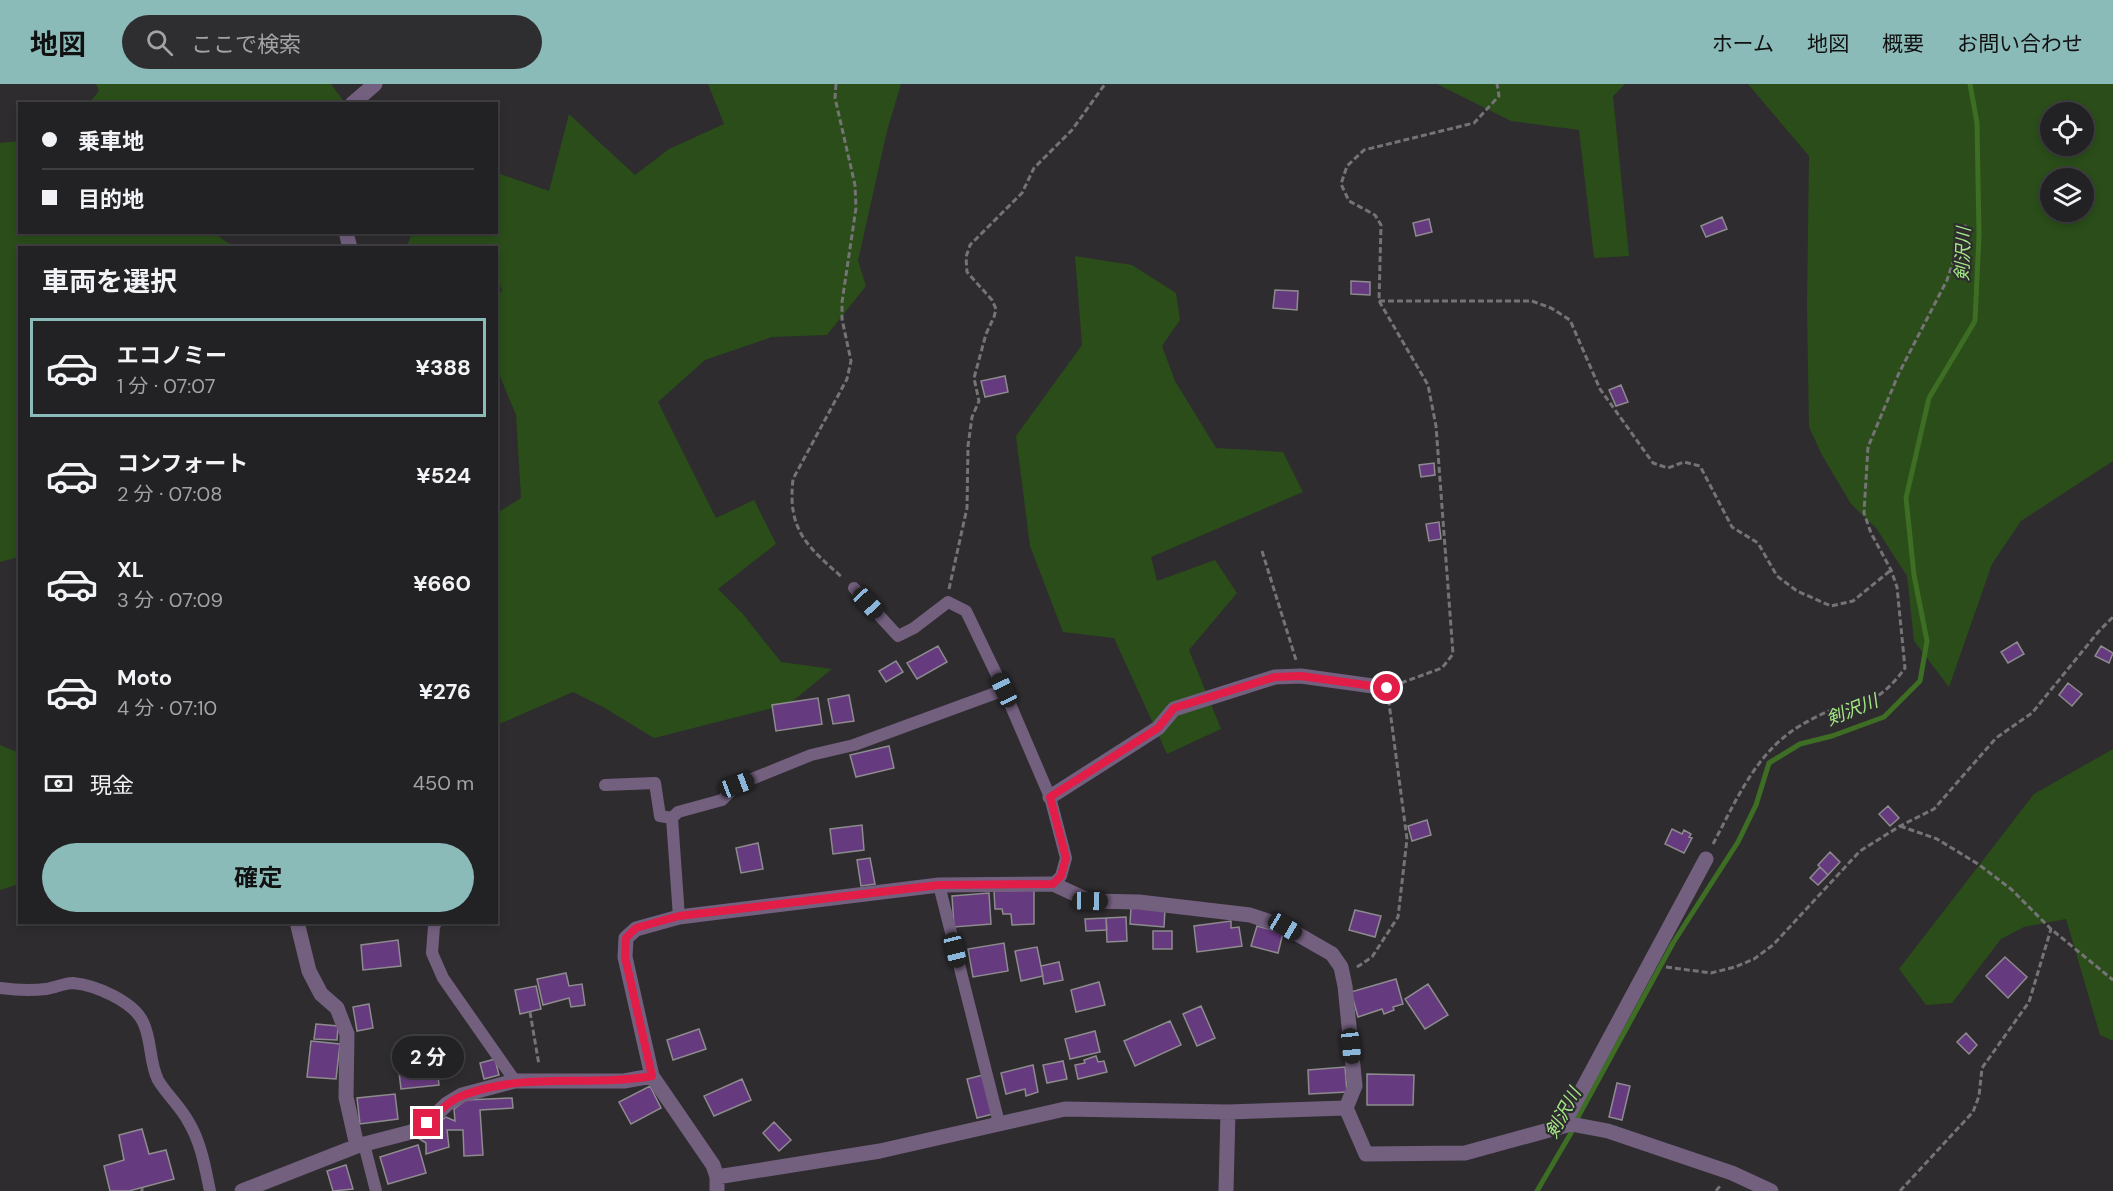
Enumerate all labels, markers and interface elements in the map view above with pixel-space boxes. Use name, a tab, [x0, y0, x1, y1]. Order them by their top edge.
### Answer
search box	[122, 15, 542, 69]
text: 地図	[30, 26, 86, 63]
icon: search	[143, 26, 176, 59]
text: ここで検索	[191, 30, 301, 59]
text: ホーム	[1712, 30, 1774, 58]
text: 地図	[1807, 30, 1849, 58]
text: 概要	[1882, 30, 1924, 58]
text: お問い合わせ	[1957, 30, 2083, 58]
map controls	[2040, 102, 2094, 222]
button: locate	[2040, 102, 2094, 156]
text: 乗車地	[78, 127, 144, 156]
button: layers	[2040, 168, 2094, 222]
text: 目的地	[78, 185, 144, 214]
water label: 剣沢川	[1950, 225, 1976, 281]
text: 車両を選択	[42, 264, 177, 299]
icon: car	[45, 341, 99, 395]
text: エコノミー	[117, 341, 227, 370]
text: ¥388	[416, 353, 471, 382]
text: 1 分 · 07:07	[117, 373, 215, 399]
icon: car	[45, 449, 99, 503]
text: コンフォート	[117, 449, 248, 478]
text: ¥524	[416, 461, 471, 490]
text: 2 分 · 07:08	[117, 481, 222, 507]
text: XL	[117, 555, 144, 584]
icon: car	[45, 557, 99, 611]
text: ¥660	[413, 569, 471, 598]
car	[849, 584, 887, 622]
text: 3 分 · 07:09	[117, 587, 223, 613]
text: Moto	[117, 663, 172, 692]
icon: car	[45, 665, 99, 719]
car	[988, 670, 1020, 710]
route start	[1373, 674, 1400, 701]
text: ¥276	[419, 677, 471, 706]
water label: 剣沢川	[1822, 688, 1883, 731]
text: 4 分 · 07:10	[117, 695, 217, 721]
icon: cash	[42, 767, 75, 800]
text: 450 m	[413, 770, 474, 796]
car	[717, 770, 757, 800]
text: 現金	[90, 771, 134, 800]
button: 確定	[42, 843, 474, 912]
car	[1072, 892, 1108, 910]
car	[1265, 910, 1305, 944]
car	[942, 930, 968, 970]
car	[1340, 1027, 1362, 1065]
callout: 2 分	[391, 1036, 463, 1078]
text: 2 分	[410, 1044, 446, 1070]
water label: 剣沢川	[1539, 1082, 1588, 1142]
route end	[413, 1109, 440, 1136]

